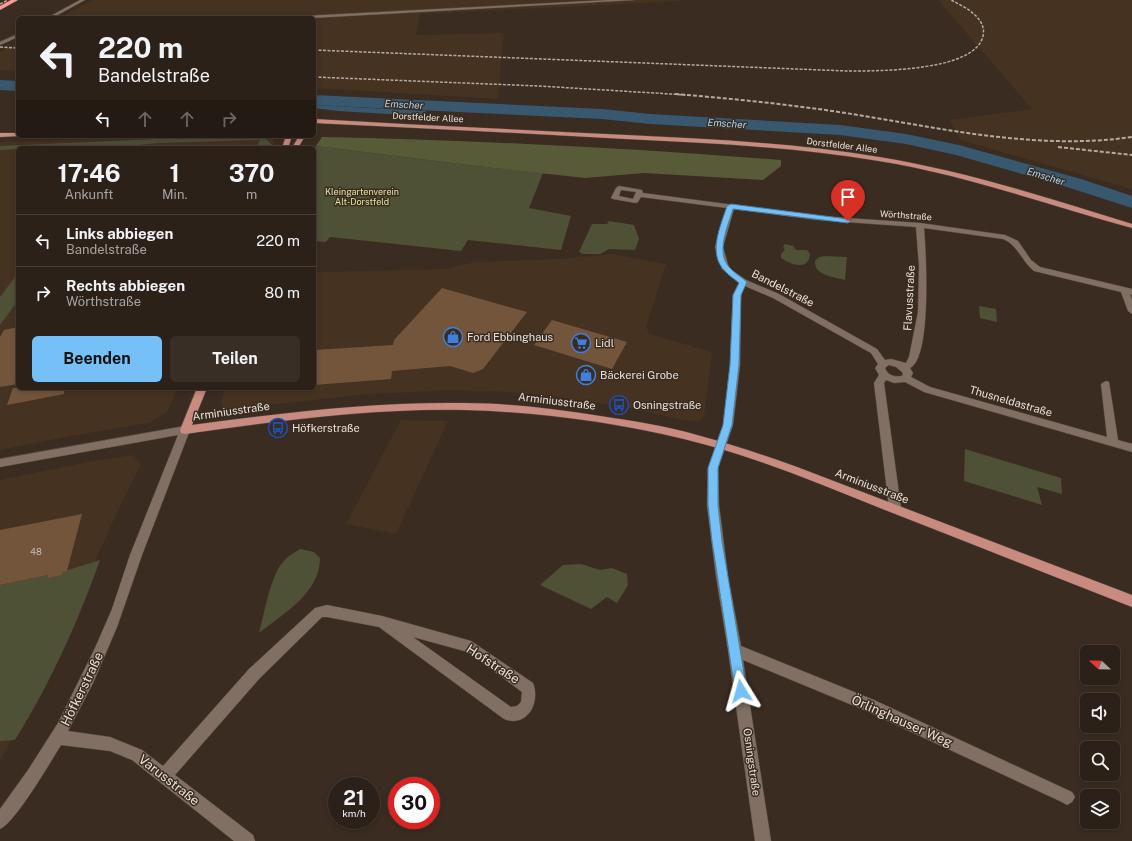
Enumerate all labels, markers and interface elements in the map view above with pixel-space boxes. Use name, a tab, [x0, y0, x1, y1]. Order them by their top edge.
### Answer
text: 220 m	[98, 31, 183, 64]
icon: left	[32, 32, 84, 84]
text: Bandelstraße	[98, 65, 210, 86]
water label: Emscher	[384, 97, 424, 111]
icon: left	[92, 108, 114, 130]
icon: ahead	[134, 108, 156, 130]
icon: ahead	[176, 108, 198, 130]
icon: right	[218, 108, 240, 130]
street label: Dorstfelder Allee	[392, 110, 464, 124]
water label: Emscher	[707, 116, 747, 130]
street label: Dorstfelder Allee	[806, 135, 878, 155]
text: 17:46	[57, 159, 121, 187]
text: 1	[170, 159, 180, 187]
text: 370	[229, 159, 275, 187]
water label: Emscher	[1026, 165, 1067, 188]
pin	[831, 180, 865, 221]
park label: Kleingartenverein Alt-Dorstfeld	[325, 186, 399, 207]
icon: arrive	[837, 186, 859, 208]
text: Ankunft	[65, 187, 113, 202]
text: Min.	[162, 187, 187, 202]
text: m	[246, 187, 257, 202]
street label: Wörthstraße	[880, 208, 932, 222]
text: Links abbiegen	[66, 225, 173, 242]
icon: left	[32, 230, 54, 252]
text: 220 m	[256, 232, 300, 249]
text: Bandelstraße	[66, 242, 147, 257]
street label: Flavusstraße	[901, 265, 917, 331]
street label: Bandelstraße	[750, 267, 816, 309]
text: Rechts abbiegen	[66, 277, 185, 294]
icon: right	[32, 282, 54, 304]
text: 80 m	[265, 284, 300, 301]
text: Wörthstraße	[66, 294, 141, 309]
shop icon: Ford Ebbinghaus	[442, 326, 464, 348]
place label: Ford Ebbinghaus	[467, 331, 554, 343]
supermarket icon: Lidl	[570, 332, 592, 354]
button: Beenden	[32, 336, 162, 382]
button: Teilen	[170, 336, 300, 382]
place label: Lidl	[595, 337, 614, 349]
shop icon: Bäckerei Grobe	[575, 364, 597, 386]
place label: Bäckerei Grobe	[600, 369, 679, 381]
street label: Thusneldastraße	[968, 383, 1054, 419]
street label: Arminiusstraße	[518, 390, 596, 412]
bus stop icon: Osningstraße	[608, 394, 630, 416]
place label: Osningstraße	[633, 399, 701, 411]
street label: Arminiusstraße	[192, 400, 270, 422]
bus stop icon: Höfkerstraße	[267, 417, 289, 439]
place label: Höfkerstraße	[292, 422, 360, 434]
street label: Arminiusstraße	[833, 466, 911, 506]
house number: 48	[30, 546, 42, 557]
street label: Hofstraße	[464, 641, 522, 687]
north arrow	[1080, 645, 1120, 685]
map controls	[1080, 645, 1120, 829]
street label: Höfkerstraße	[58, 650, 106, 728]
position arrow	[720, 670, 762, 712]
street label: Örlinghauser Weg	[849, 692, 955, 750]
button: sound	[1080, 693, 1120, 733]
street label: Osningstraße	[741, 727, 763, 797]
button: search	[1080, 741, 1120, 781]
street label: Varusstraße	[136, 752, 202, 808]
speed limit sign: 30	[388, 777, 440, 829]
text: 21	[343, 786, 365, 810]
button: layers	[1080, 789, 1120, 829]
text: km/h	[342, 807, 366, 819]

